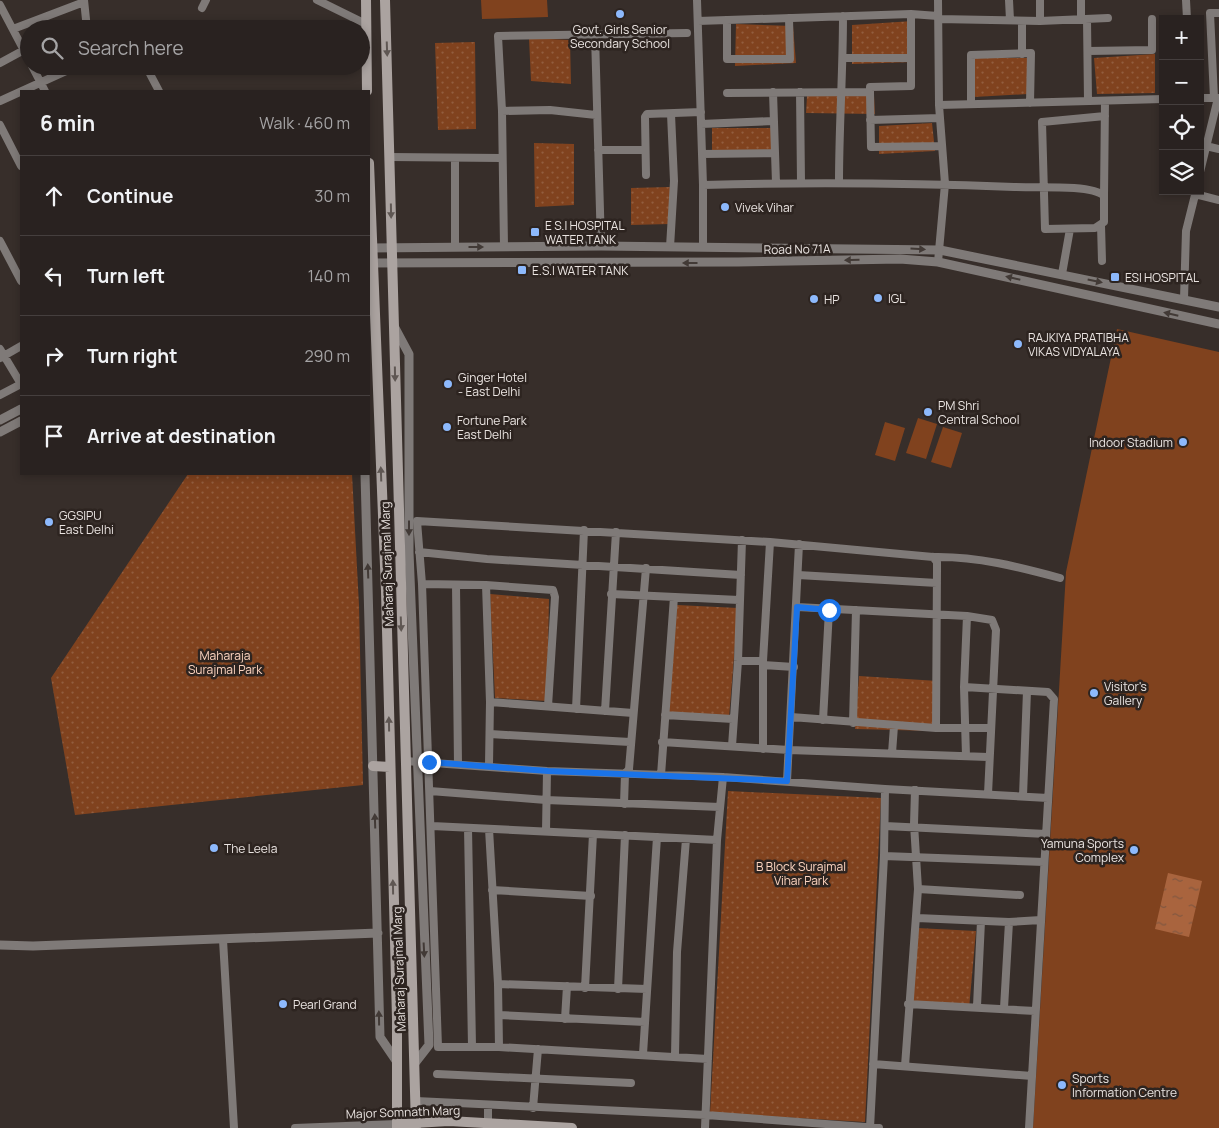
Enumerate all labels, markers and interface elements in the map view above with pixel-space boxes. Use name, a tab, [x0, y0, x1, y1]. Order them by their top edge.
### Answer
marker: Govt. Girls Senior Secondary School	[614, 8, 626, 20]
map controls	[1159, 15, 1204, 195]
button: +	[1159, 15, 1204, 60]
search box	[20, 20, 370, 75]
place label: Govt. Girls Senior Secondary School	[570, 21, 670, 52]
icon: search	[38, 34, 66, 62]
text: Search here	[78, 35, 184, 61]
one-way arrow	[383, 41, 391, 57]
button: −	[1159, 60, 1204, 105]
button: locate	[1159, 105, 1204, 150]
text: 6 min	[40, 109, 95, 137]
text: Walk · 460 m	[259, 112, 350, 134]
button: layers	[1159, 150, 1204, 195]
icon: ahead	[40, 182, 68, 210]
text: Continue	[87, 183, 173, 209]
text: 30 m	[315, 185, 350, 207]
place label: Vivek Vihar	[735, 199, 795, 216]
marker: Vivek Vihar	[719, 201, 731, 213]
one-way arrow	[387, 203, 395, 219]
place label: E S.I HOSPITAL WATER TANK	[545, 217, 625, 248]
marker: E S.I HOSPITAL WATER TANK	[529, 226, 541, 238]
street label: Road No 71A	[763, 240, 831, 258]
one-way arrow	[468, 243, 484, 251]
one-way arrow	[910, 245, 926, 253]
one-way arrow	[844, 256, 860, 264]
one-way arrow	[682, 259, 698, 267]
icon: left	[40, 262, 68, 290]
place label: E.S.I WATER TANK	[532, 262, 629, 279]
text: Turn left	[87, 263, 165, 289]
marker: E.S.I WATER TANK	[516, 264, 528, 276]
text: 140 m	[308, 265, 350, 287]
place label: ESI HOSPITAL	[1125, 269, 1199, 286]
marker: ESI HOSPITAL	[1109, 271, 1121, 283]
one-way arrow	[1005, 274, 1020, 282]
one-way arrow	[1088, 277, 1103, 285]
place label: IGL	[888, 290, 905, 307]
place label: HP	[824, 291, 839, 308]
marker: IGL	[872, 292, 884, 304]
marker: HP	[808, 293, 820, 305]
one-way arrow	[1164, 310, 1179, 318]
place label: RAJKIYA PRATIBHA VIKAS VIDYALAYA	[1028, 329, 1129, 360]
marker: RAJKIYA PRATIBHA VIKAS VIDYALAYA	[1012, 338, 1024, 350]
icon: right	[40, 342, 68, 370]
text: Turn right	[87, 343, 177, 369]
text: 290 m	[304, 345, 350, 367]
one-way arrow	[391, 366, 399, 382]
place label: Ginger Hotel - East Delhi	[458, 369, 527, 400]
marker: Ginger Hotel - East Delhi	[442, 378, 454, 390]
place label: PM Shri Central School	[938, 397, 1019, 428]
marker: PM Shri Central School	[922, 406, 934, 418]
place label: Fortune Park East Delhi	[457, 412, 528, 443]
marker: Fortune Park East Delhi	[441, 421, 453, 433]
icon: arrive	[40, 422, 68, 450]
text: Arrive at destination	[87, 423, 276, 449]
place label: Indoor Stadium	[1089, 434, 1173, 451]
marker: Indoor Stadium	[1177, 436, 1189, 448]
one-way arrow	[377, 466, 385, 482]
street label: Maharaj Surajmal Marg	[376, 501, 398, 627]
place label: GGSIPU East Delhi	[59, 507, 114, 538]
marker: GGSIPU East Delhi	[43, 516, 55, 528]
one-way arrow	[405, 520, 413, 536]
one-way arrow	[363, 563, 371, 579]
route start	[818, 599, 841, 622]
one-way arrow	[397, 616, 405, 632]
park label: Maharaja Surajmal Park	[188, 647, 263, 678]
place label: Visitor's Gallery	[1104, 678, 1147, 709]
marker: Visitor's Gallery	[1088, 687, 1100, 699]
one-way arrow	[385, 716, 393, 732]
route end	[418, 751, 441, 774]
one-way arrow	[370, 813, 378, 829]
place label: Yamuna Sports Complex	[1041, 835, 1125, 866]
place label: The Leela	[224, 840, 277, 857]
marker: The Leela	[208, 842, 220, 854]
marker: Yamuna Sports Complex	[1128, 844, 1140, 856]
park label: B Block Surajmal Vihar Park	[756, 858, 846, 889]
one-way arrow	[389, 879, 397, 895]
street label: Maharaj Surajmal Marg	[388, 906, 410, 1032]
one-way arrow	[421, 942, 429, 958]
place label: Pearl Grand	[293, 996, 357, 1013]
marker: Pearl Grand	[277, 998, 289, 1010]
one-way arrow	[375, 1010, 383, 1026]
place label: Sports Information Centre	[1072, 1070, 1177, 1101]
marker: Sports Information Centre	[1056, 1079, 1068, 1091]
street label: Major Somnath Marg	[346, 1102, 460, 1122]

